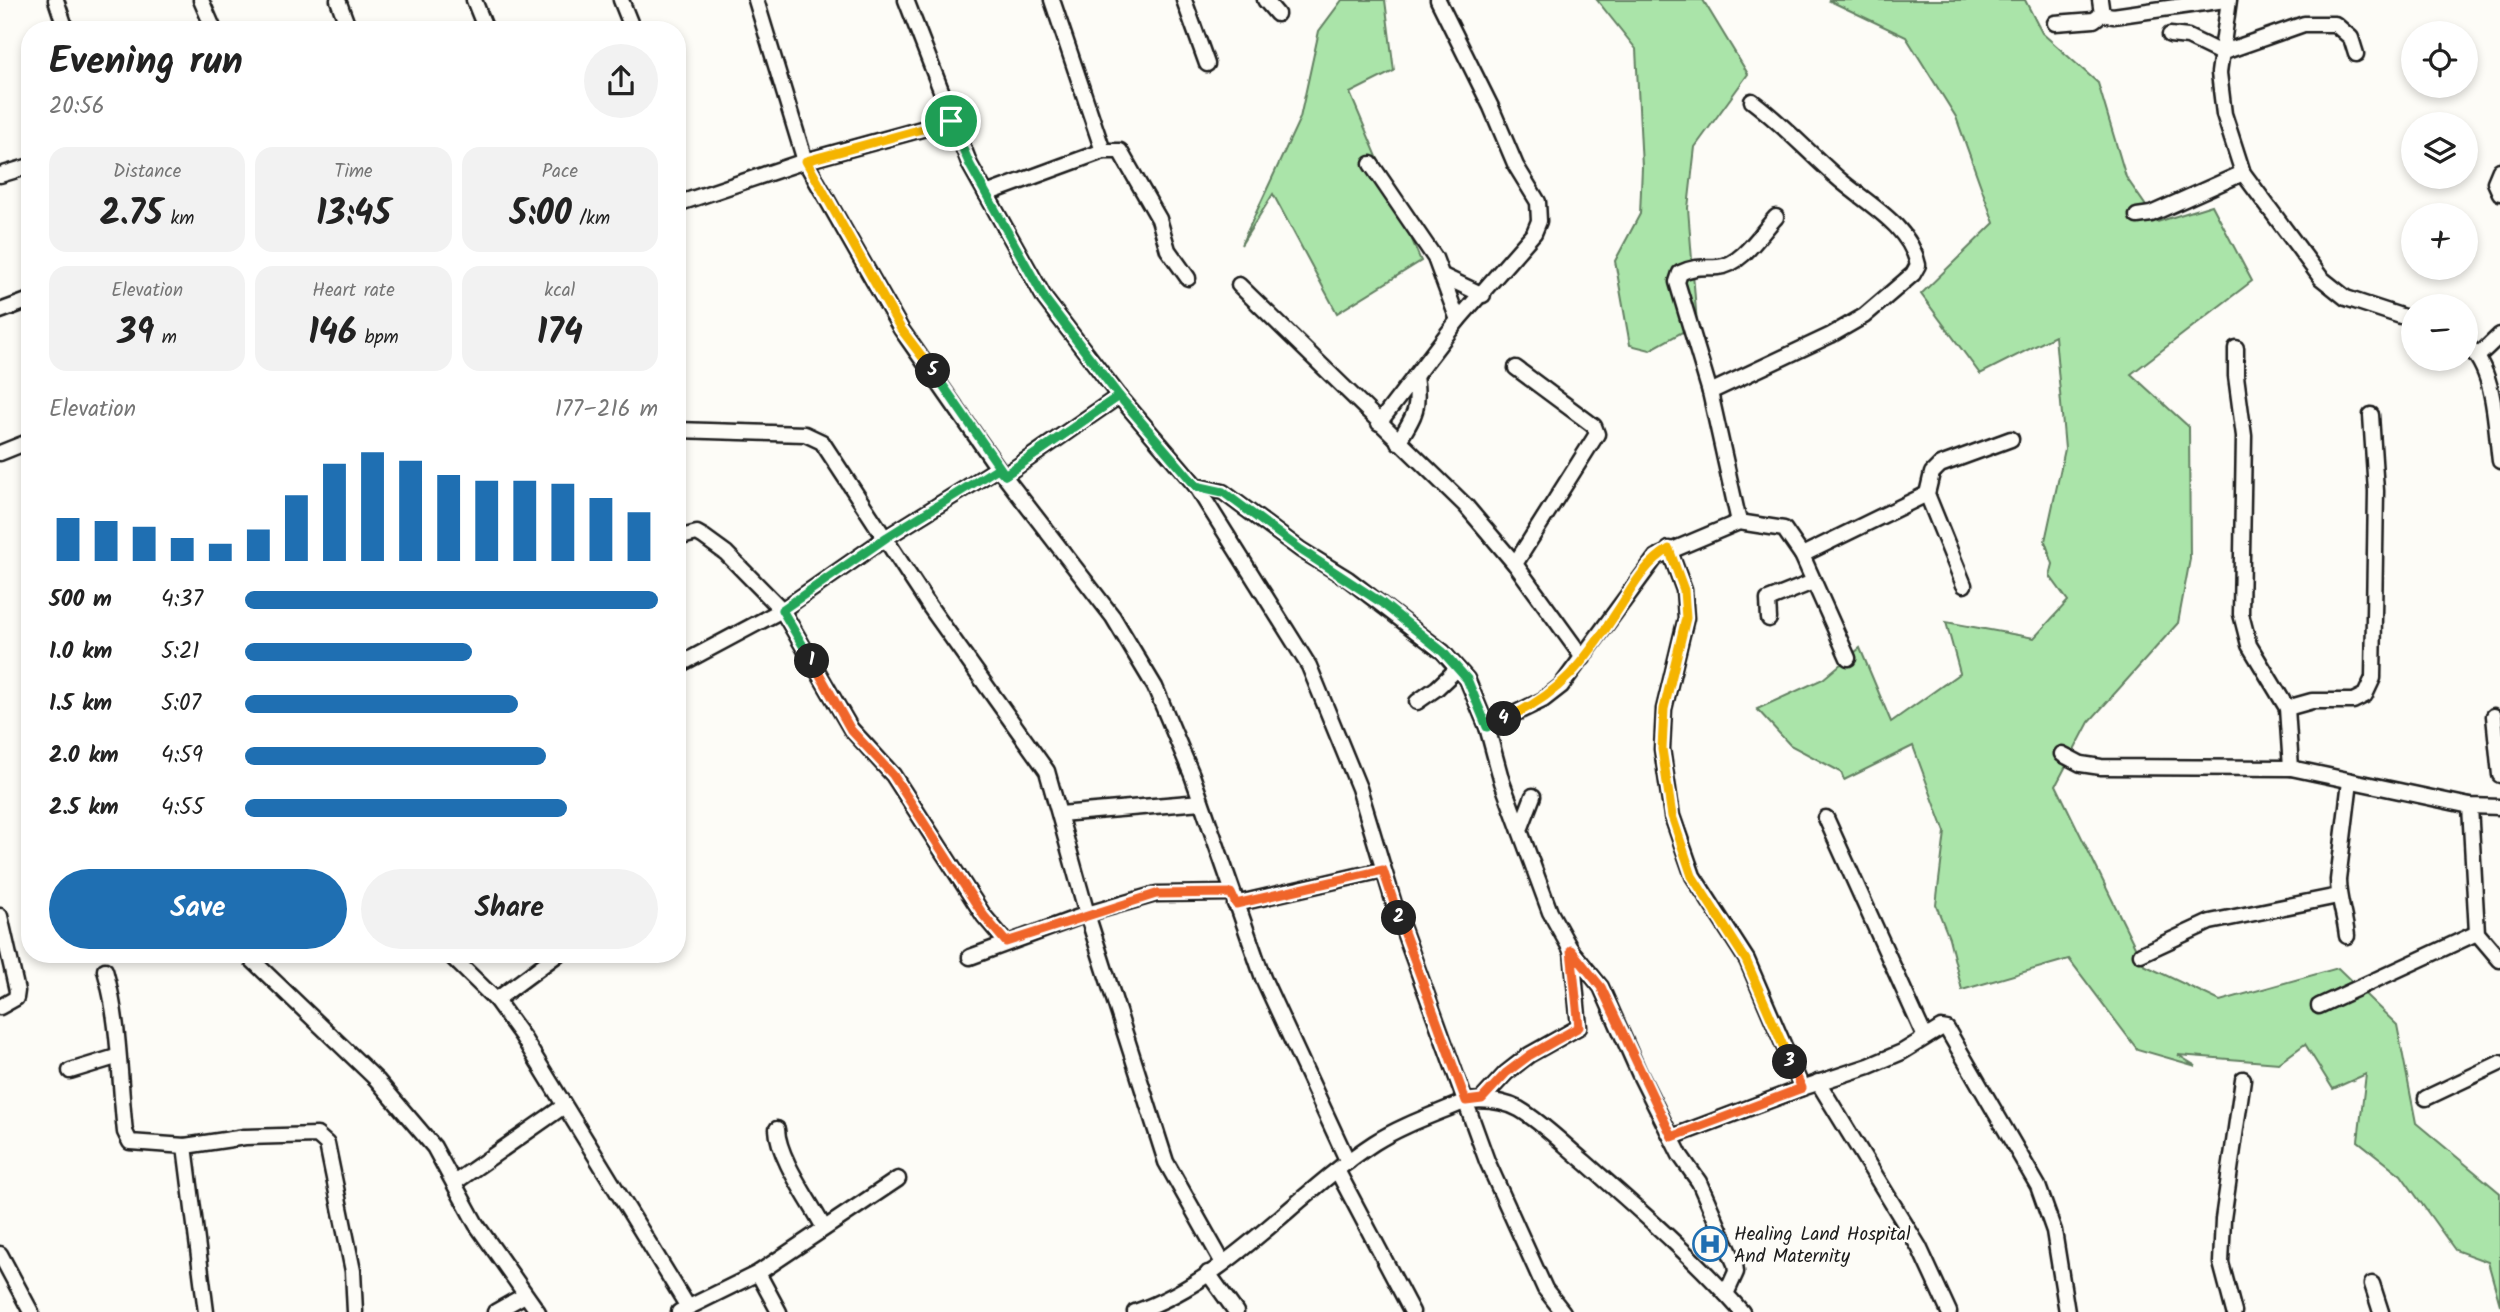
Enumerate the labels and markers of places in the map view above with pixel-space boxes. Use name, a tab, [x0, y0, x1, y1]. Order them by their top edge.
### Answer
pin	[921, 91, 981, 151]
pin: 5	[916, 354, 950, 388]
pin: 1	[794, 644, 830, 678]
pin: 4	[1486, 702, 1522, 736]
pin: 2	[1382, 900, 1416, 936]
pin: 3	[1772, 1044, 1808, 1080]
place label: Healing Land Hospital And Maternity	[1734, 1220, 1911, 1272]
hospital icon: Healing Land Hospital And Maternity	[1691, 1225, 1729, 1263]

